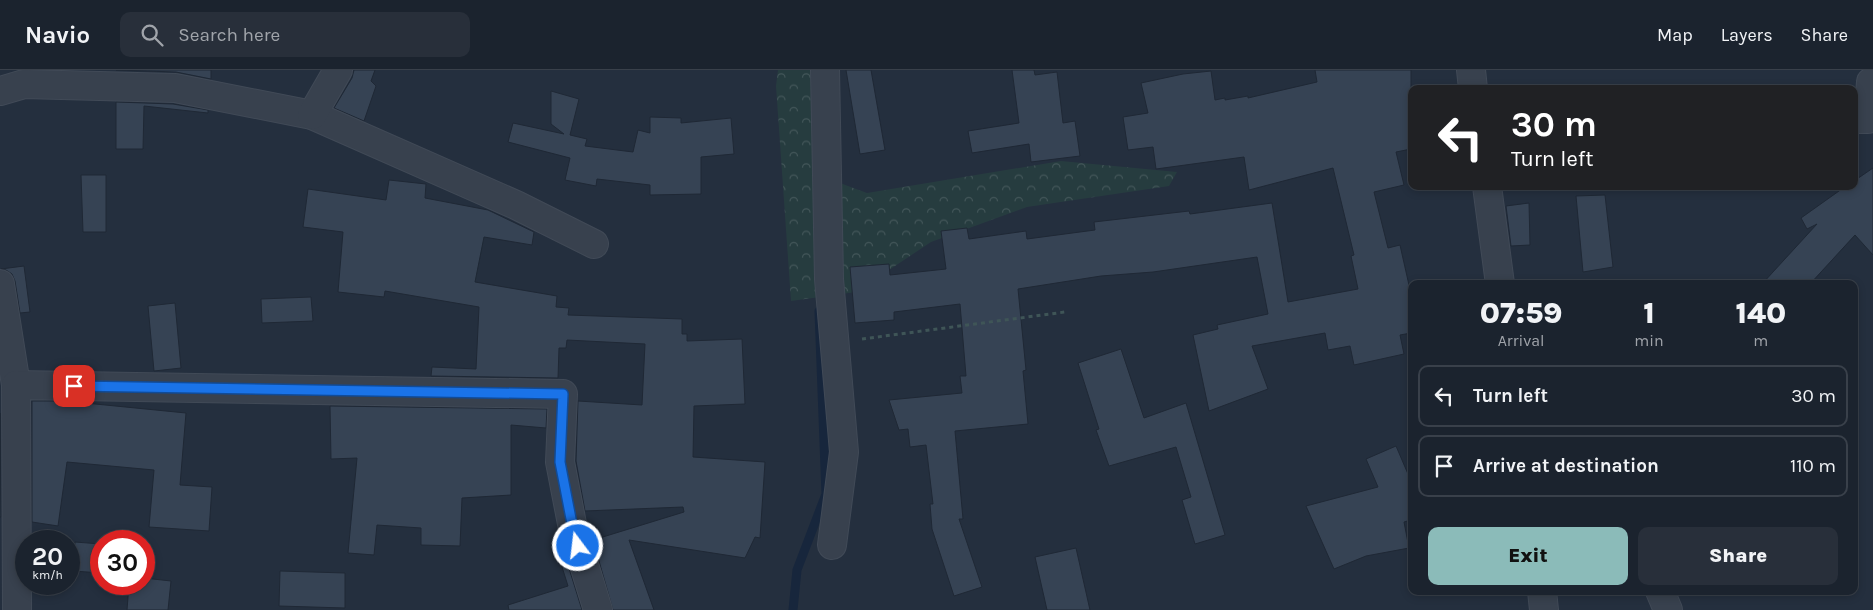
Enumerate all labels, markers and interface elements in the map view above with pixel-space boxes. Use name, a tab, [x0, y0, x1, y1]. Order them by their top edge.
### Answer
search box	[120, 12, 470, 57]
text: Navio	[25, 21, 90, 49]
icon: search	[138, 21, 166, 49]
text: Search here	[178, 24, 280, 46]
text: Map	[1657, 24, 1693, 46]
text: Layers	[1721, 24, 1773, 46]
text: Share	[1801, 24, 1848, 46]
text: 30 m	[1511, 104, 1597, 145]
icon: left	[1428, 105, 1493, 170]
text: Turn left	[1511, 146, 1594, 172]
text: 07:59	[1480, 295, 1562, 331]
text: 1	[1643, 295, 1655, 331]
text: 140	[1735, 295, 1786, 331]
text: Arrival	[1498, 331, 1545, 350]
text: min	[1634, 331, 1664, 350]
text: m	[1753, 331, 1768, 350]
pin	[53, 365, 95, 407]
icon: arrive	[60, 372, 88, 400]
icon: left	[1430, 382, 1458, 410]
text: Turn left	[1473, 385, 1548, 407]
text: 30 m	[1791, 385, 1836, 407]
icon: arrive	[1430, 452, 1458, 480]
text: Arrive at destination	[1473, 455, 1659, 477]
text: 110 m	[1790, 455, 1836, 477]
position arrow	[551, 519, 603, 571]
button: Exit	[1428, 527, 1628, 585]
button: Share	[1638, 527, 1838, 585]
speed limit sign: 30	[90, 530, 155, 595]
text: 20	[32, 542, 63, 571]
text: km/h	[32, 568, 63, 582]

